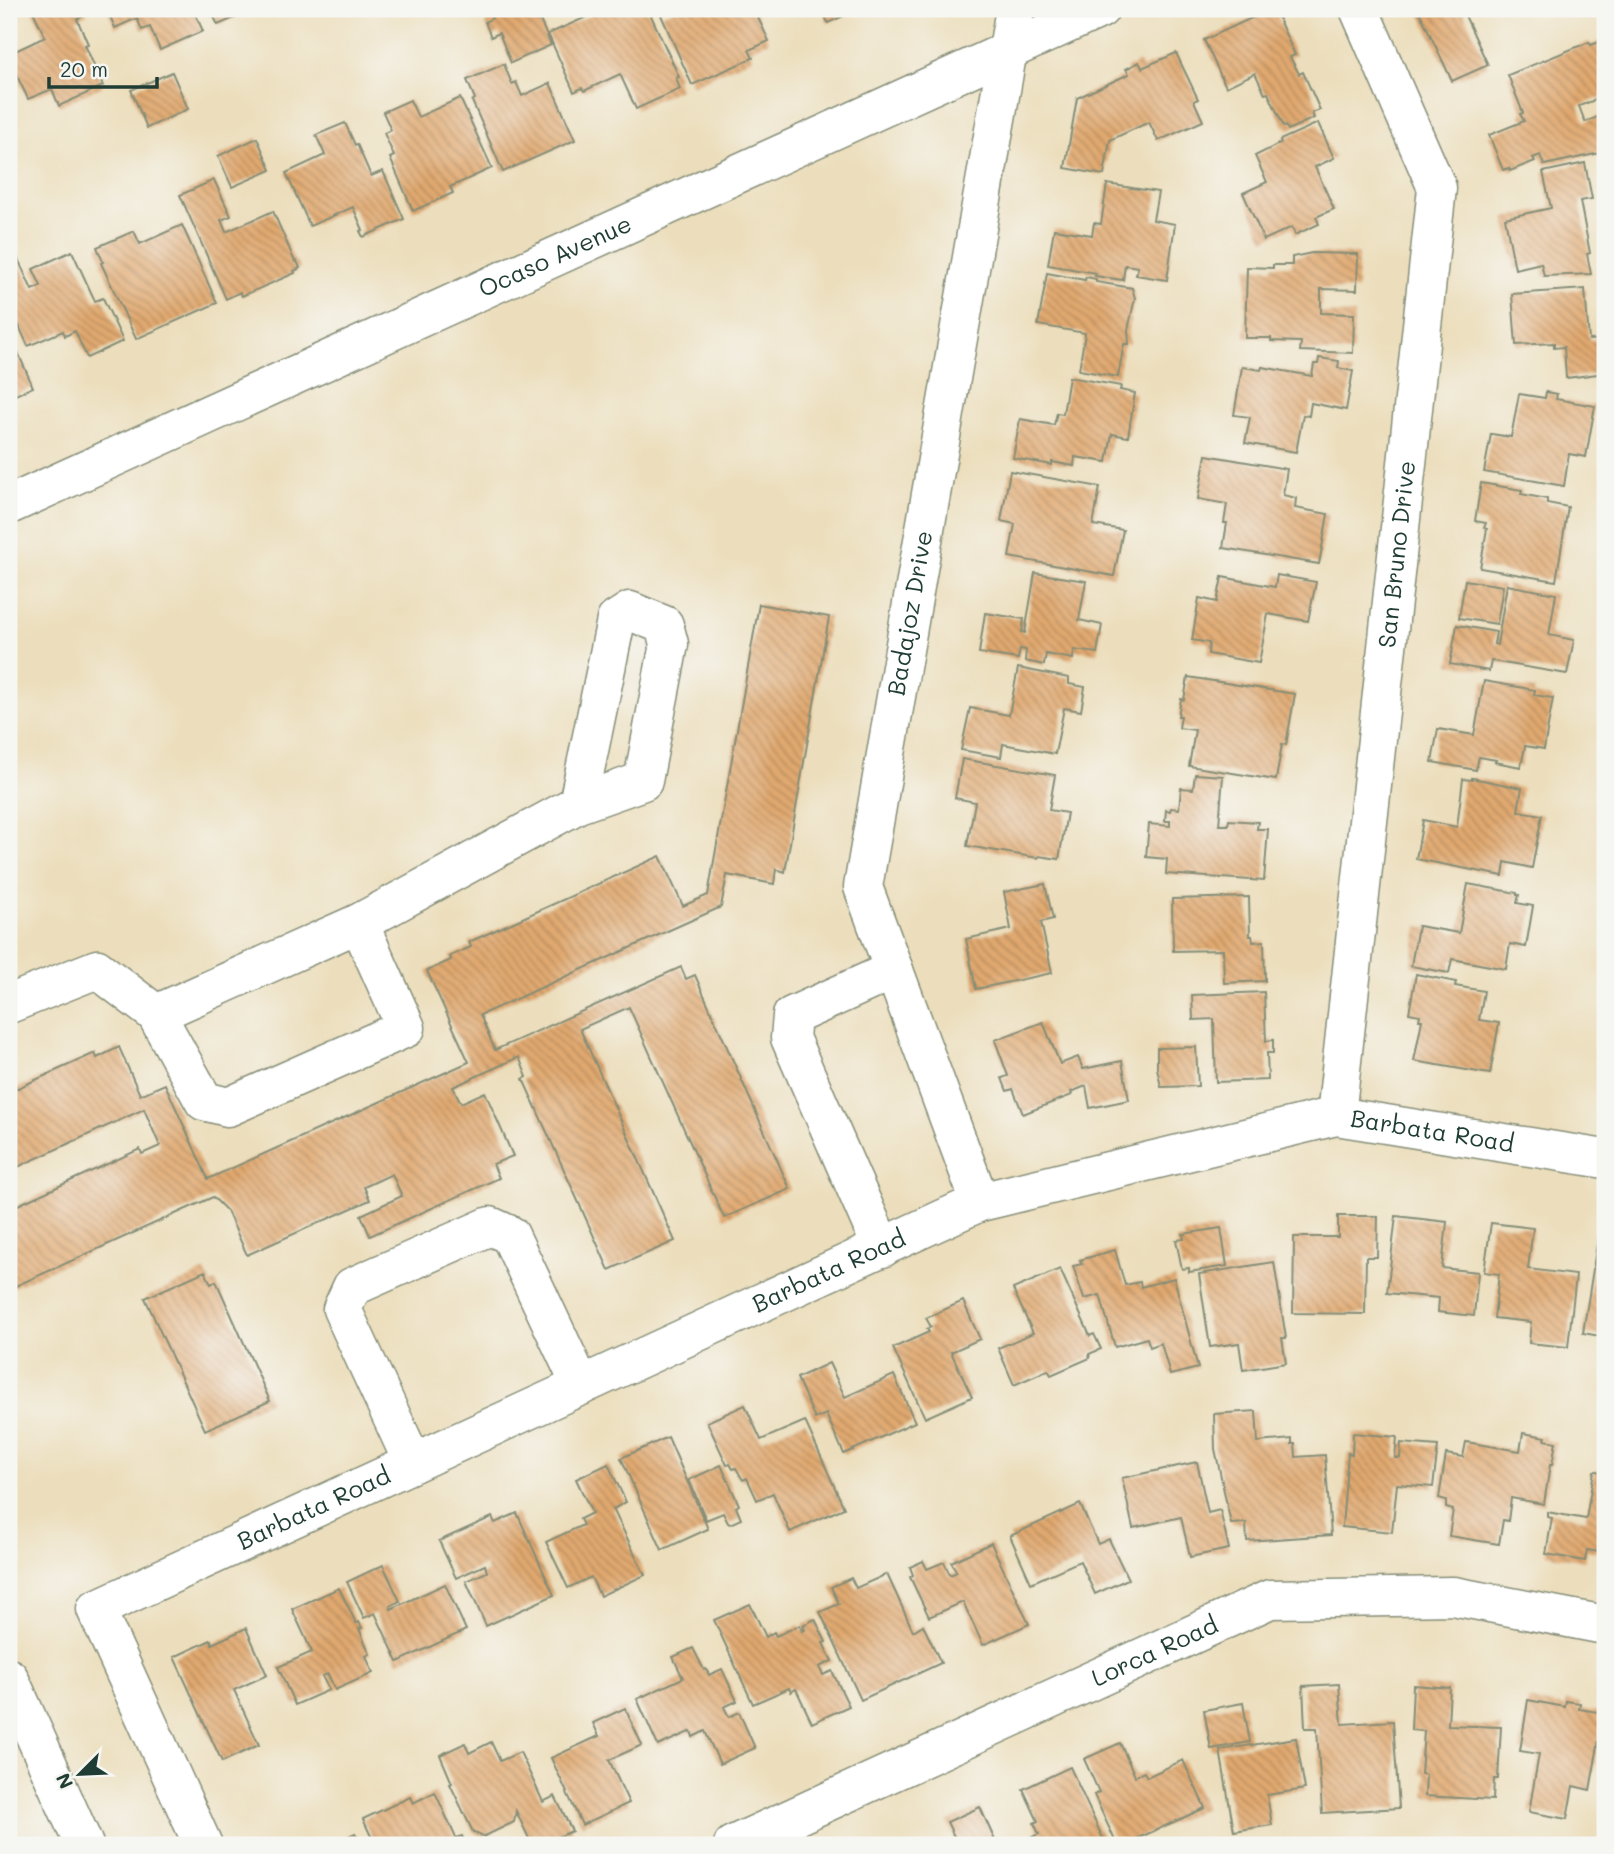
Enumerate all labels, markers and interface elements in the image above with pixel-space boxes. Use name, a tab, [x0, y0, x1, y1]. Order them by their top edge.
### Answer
scale bar	[49, 46, 158, 90]
text: 20 m	[60, 55, 108, 82]
street label: Ocaso Avenue	[473, 207, 636, 304]
street label: San Bruno Drive	[1370, 459, 1421, 649]
street label: Badajoz Drive	[879, 528, 938, 698]
street label: Barbata Road	[1348, 1102, 1516, 1158]
street label: Barbata Road	[747, 1222, 910, 1319]
street label: Barbata Road	[232, 1459, 395, 1556]
street label: Lorca Road	[1086, 1608, 1222, 1693]
north arrow	[46, 1738, 116, 1808]
text: N	[50, 1769, 78, 1793]

